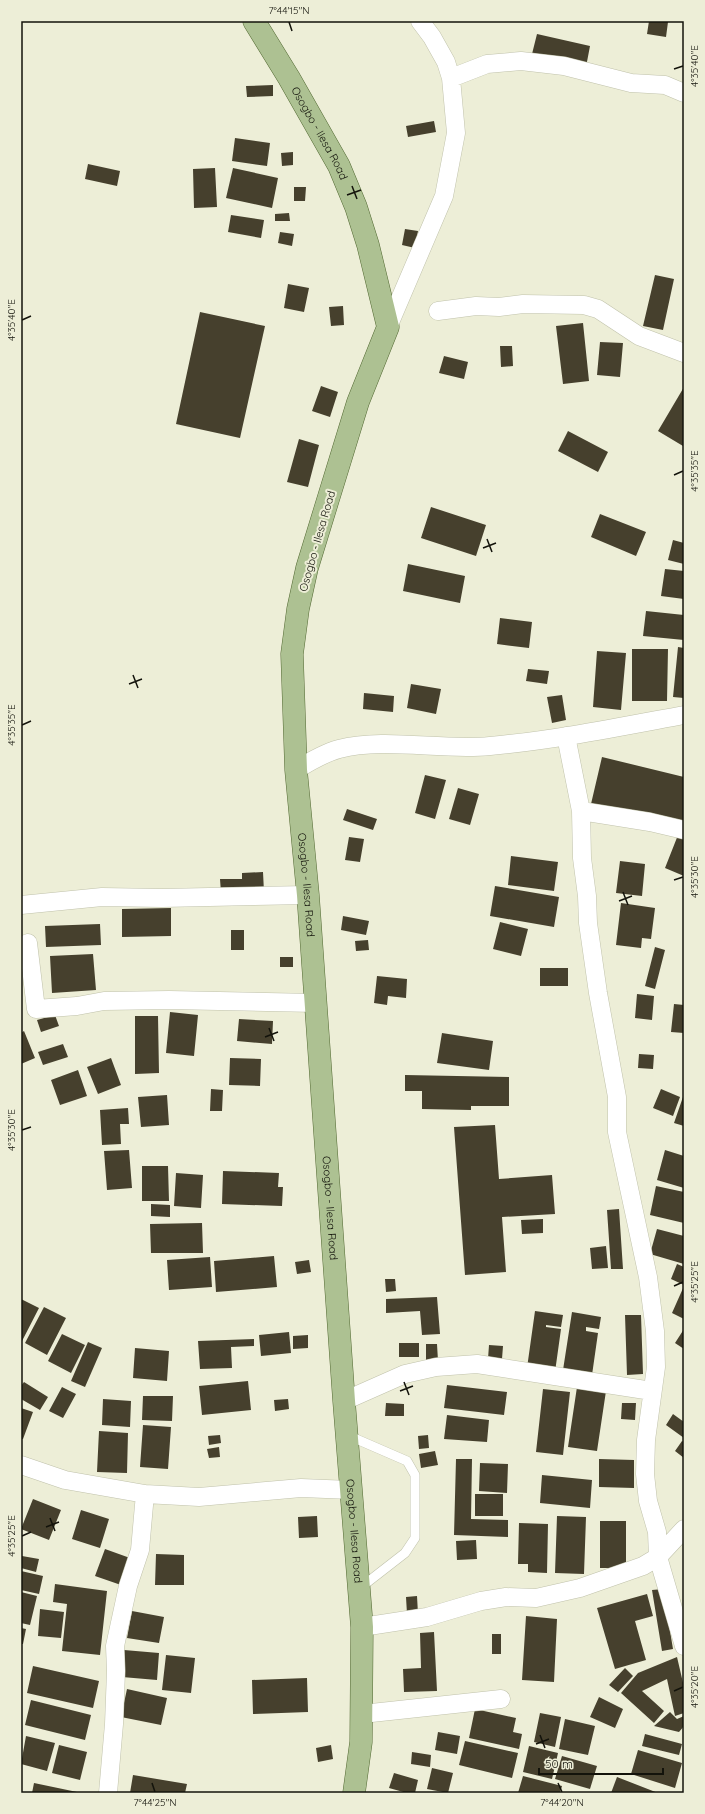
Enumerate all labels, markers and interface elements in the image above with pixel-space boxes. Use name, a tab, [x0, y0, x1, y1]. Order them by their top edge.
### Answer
text: 7°44'15"N	[268, 4, 310, 17]
text: 4°35'40"E	[688, 45, 701, 87]
street label: Osogbo - Ilesa Road	[288, 84, 351, 182]
text: 4°35'40"E	[5, 299, 18, 341]
text: 4°35'35"E	[688, 450, 701, 492]
street label: Osogbo - Ilesa Road	[296, 489, 338, 593]
text: 4°35'35"E	[5, 704, 18, 746]
street label: Osogbo - Ilesa Road	[295, 832, 318, 937]
text: 4°35'30"E	[688, 856, 701, 898]
text: 4°35'30"E	[5, 1109, 18, 1151]
street label: Osogbo - Ilesa Road	[320, 1155, 341, 1261]
text: 4°35'25"E	[688, 1261, 701, 1303]
street label: Osogbo - Ilesa Road	[343, 1478, 365, 1584]
text: 4°35'25"E	[5, 1515, 18, 1557]
text: 4°35'20"E	[688, 1666, 701, 1708]
scale bar	[539, 1750, 663, 1776]
text: 50 m	[545, 1756, 573, 1771]
text: 7°44'25"N	[133, 1796, 177, 1809]
text: 7°44'20"N	[540, 1796, 584, 1809]

